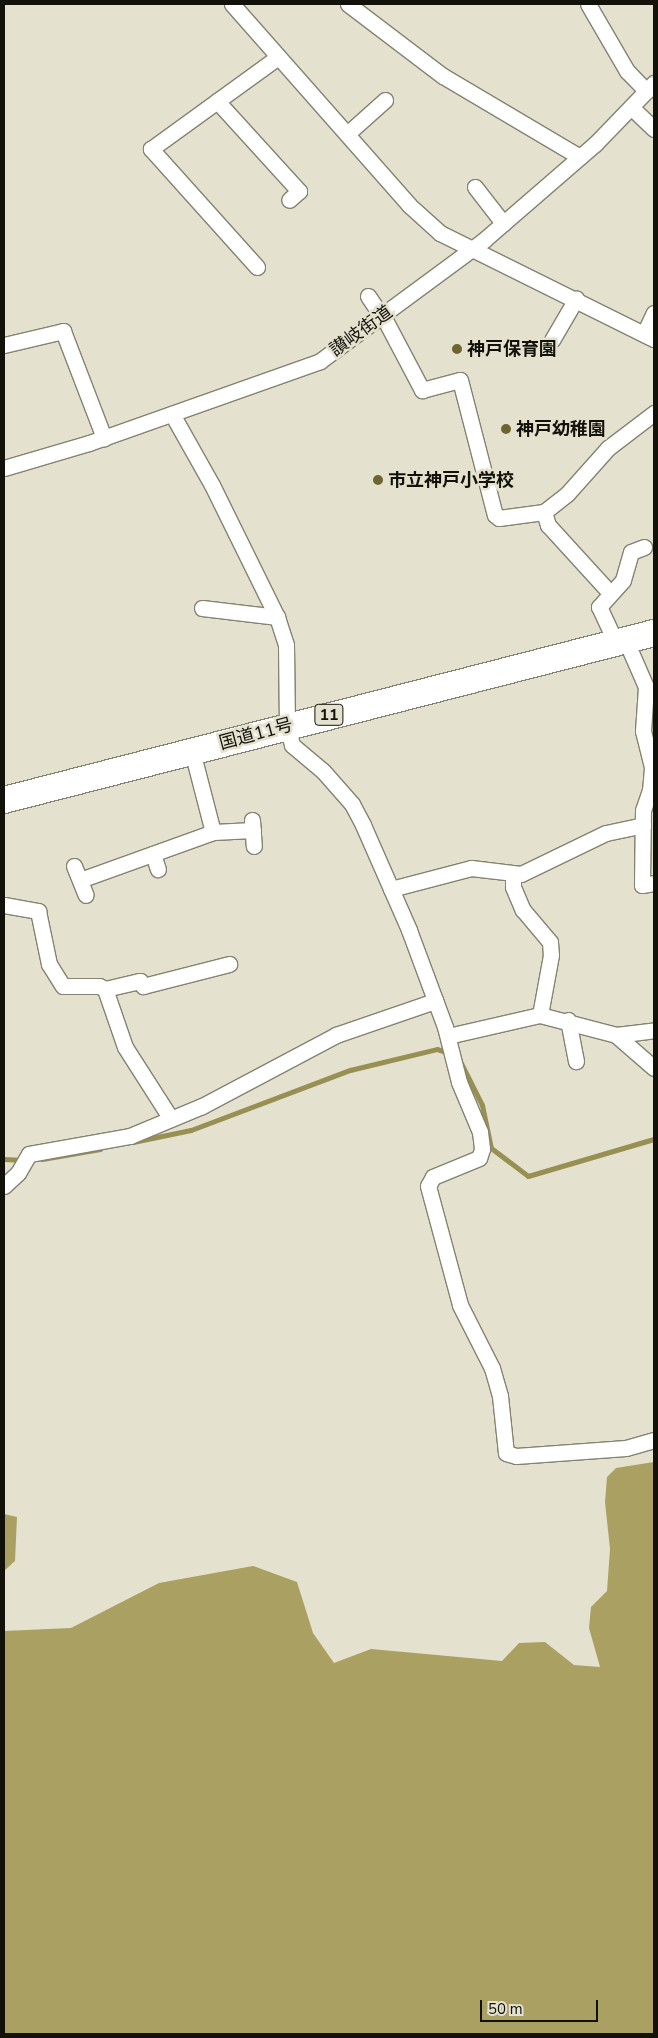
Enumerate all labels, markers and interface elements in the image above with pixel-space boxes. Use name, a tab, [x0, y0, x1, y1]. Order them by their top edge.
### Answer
street label: 讃岐街道	[326, 301, 396, 361]
place label: 神戸保育園	[467, 338, 557, 360]
marker: 神戸保育園	[451, 343, 463, 355]
place label: 神戸幼稚園	[516, 418, 606, 440]
marker: 神戸幼稚園	[500, 423, 512, 435]
place label: 市立神戸小学校	[388, 469, 514, 491]
marker: 市立神戸小学校	[372, 474, 384, 486]
road number: 11	[314, 702, 344, 728]
street label: 国道11号	[217, 714, 295, 754]
scale bar	[483, 1990, 600, 2022]
text: 50 m	[488, 1999, 523, 2019]

